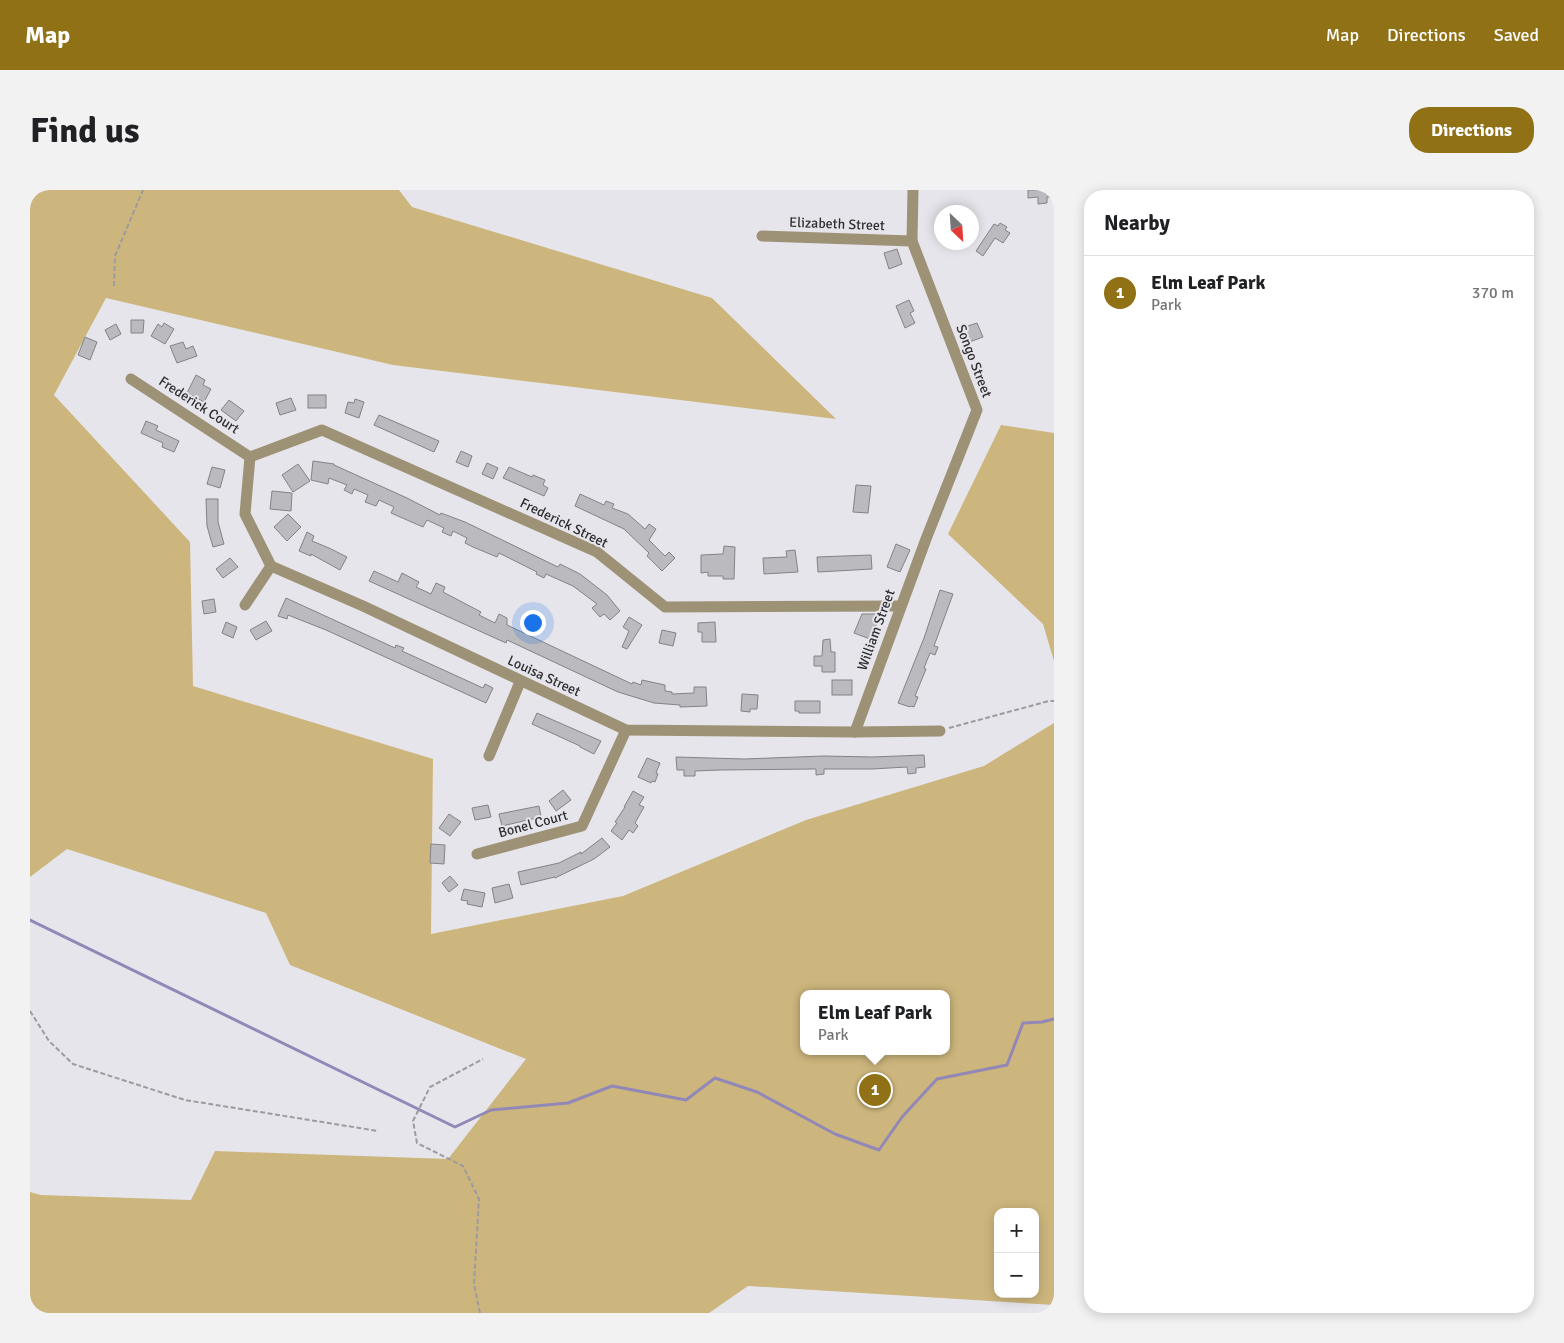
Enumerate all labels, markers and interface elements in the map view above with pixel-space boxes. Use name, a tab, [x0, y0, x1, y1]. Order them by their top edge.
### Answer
text: Map	[25, 20, 70, 50]
text: Map	[1326, 24, 1359, 46]
text: Directions	[1387, 24, 1466, 46]
text: Saved	[1494, 24, 1539, 46]
button: Directions	[1409, 107, 1534, 153]
text: Find us	[30, 109, 140, 152]
north arrow	[934, 205, 979, 250]
text: Nearby	[1104, 210, 1170, 236]
street label: Elizabeth Street	[789, 214, 885, 234]
text: Elm Leaf Park	[1151, 271, 1265, 295]
text: 1	[1116, 283, 1124, 303]
text: 370 m	[1472, 283, 1514, 303]
text: Park	[1151, 295, 1182, 315]
street label: Songo Street	[952, 322, 996, 400]
street label: Frederick Court	[155, 373, 243, 437]
street label: Frederick Street	[517, 494, 611, 552]
street label: William Street	[853, 587, 899, 673]
your location	[520, 610, 546, 636]
street label: Louisa Street	[505, 652, 583, 700]
street label: Bonel Court	[496, 807, 570, 841]
popup	[800, 990, 950, 1055]
text: Elm Leaf Park	[818, 1001, 932, 1025]
text: Park	[818, 1025, 849, 1045]
pin: 1	[859, 1071, 891, 1109]
map controls	[994, 1208, 1039, 1298]
button: +	[994, 1208, 1039, 1253]
button: −	[994, 1253, 1039, 1298]

